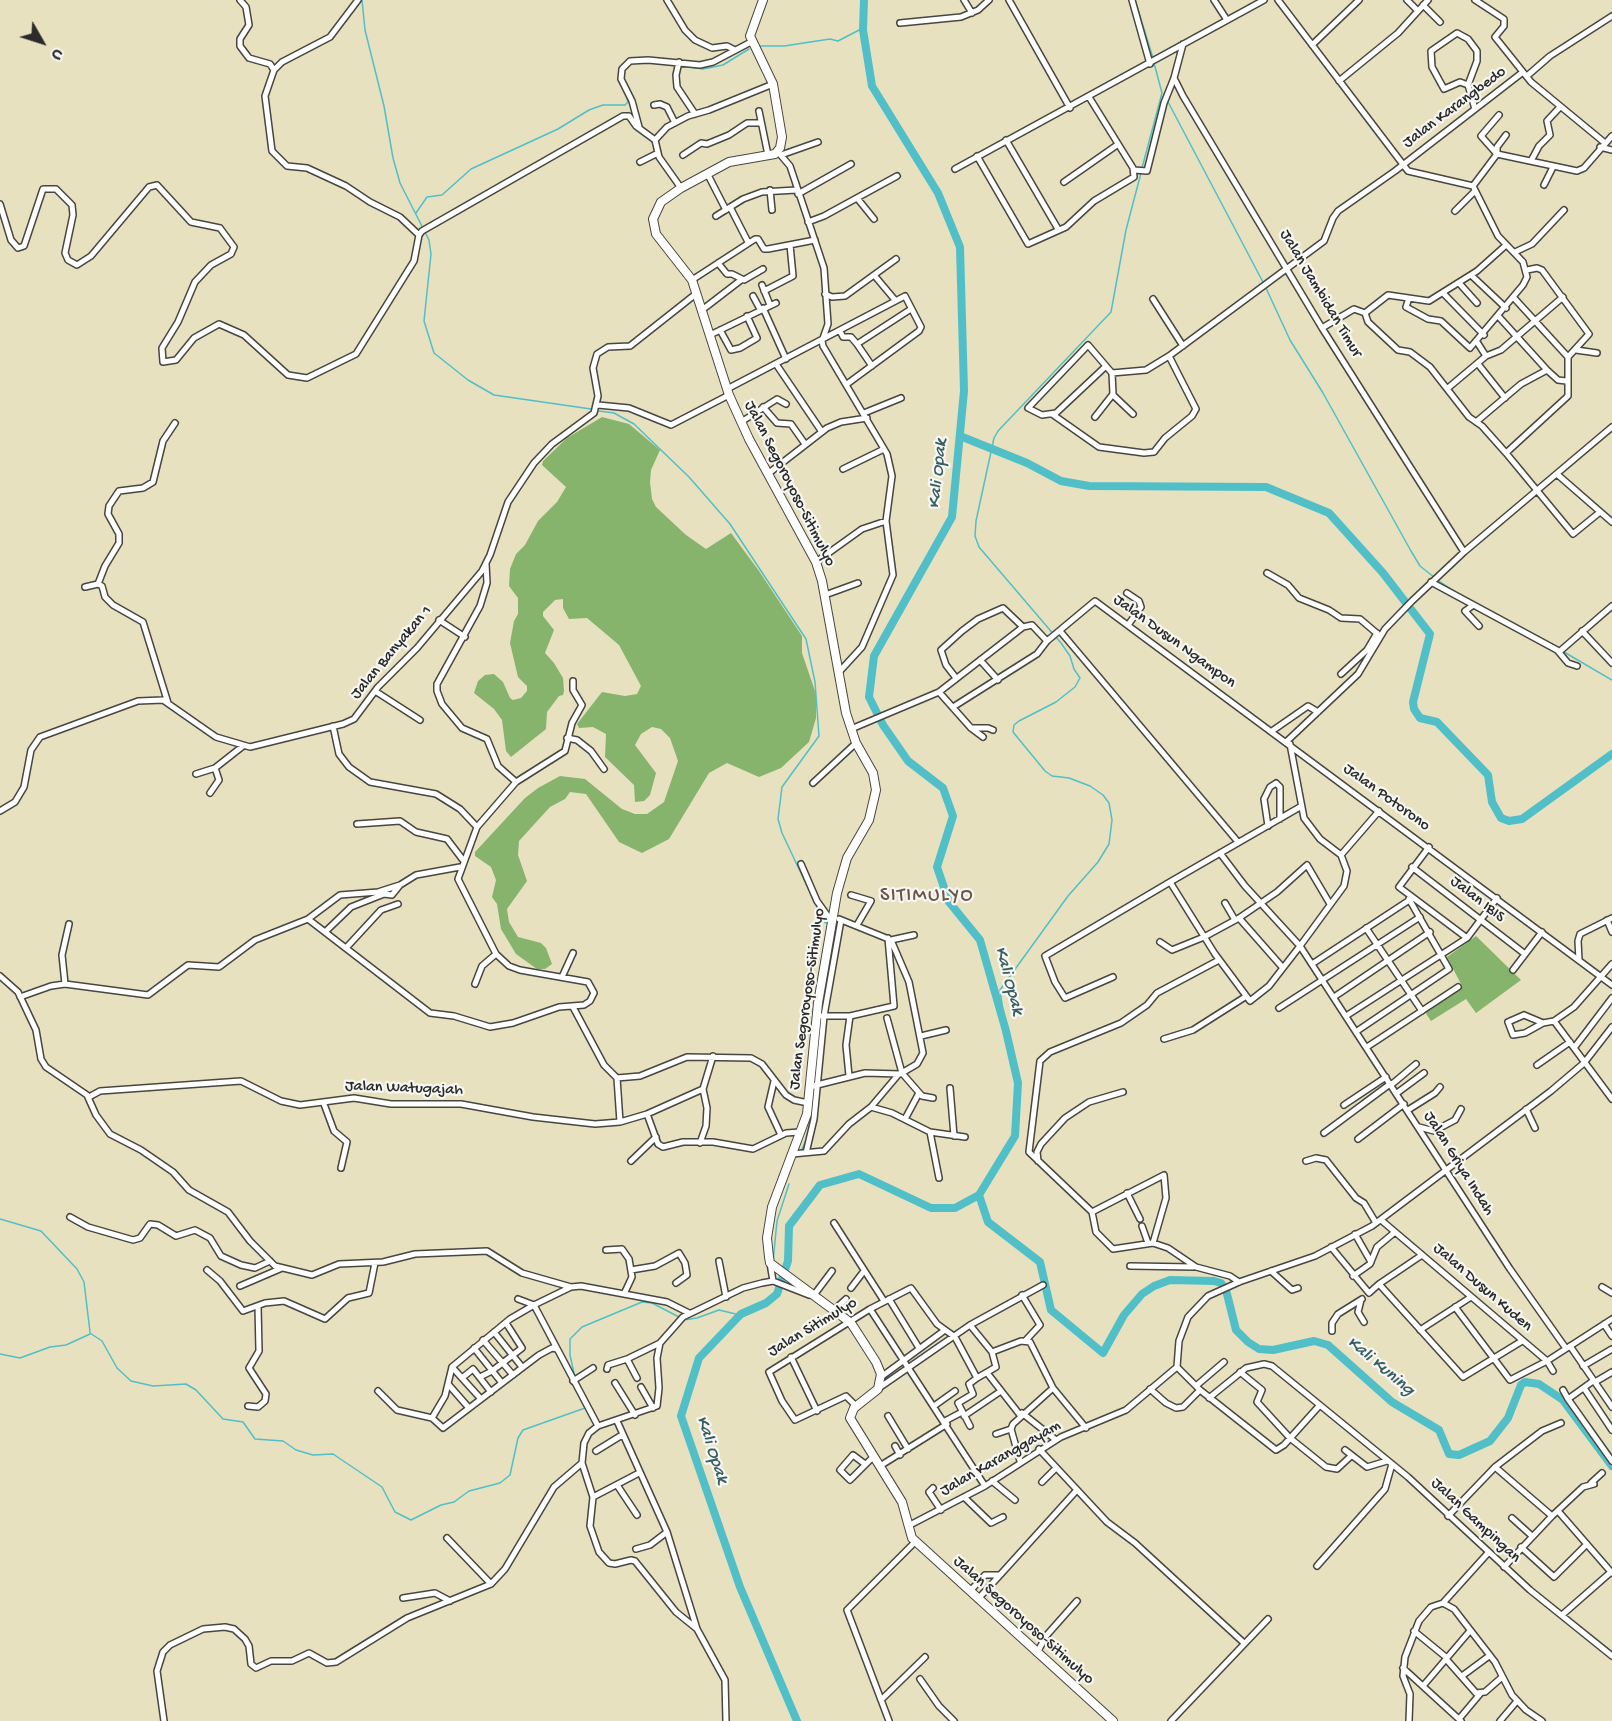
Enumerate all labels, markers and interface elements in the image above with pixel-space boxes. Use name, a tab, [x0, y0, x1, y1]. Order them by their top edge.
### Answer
north arrow	[12, 12, 72, 72]
text: U	[46, 44, 67, 63]
street label: Jalan Karangbedo	[1400, 63, 1510, 153]
street label: Jalan Jambidan Timur	[1274, 227, 1366, 361]
street label: Jalan Segoroyoso-Sitimulyo	[739, 398, 839, 570]
water label: Kali Opak	[925, 438, 953, 510]
street label: Jalan Dusun Ngampon	[1109, 591, 1239, 693]
street label: Jalan Banyakan 1	[347, 602, 437, 704]
street label: Jalan Potorono	[1339, 760, 1433, 836]
street label: Jalan IBIS	[1446, 873, 1508, 927]
district label: SITIMULYO	[880, 885, 974, 909]
street label: Jalan Segoroyoso-Sitimulyo	[786, 907, 830, 1091]
water label: Kali Opak	[989, 945, 1027, 1017]
street label: Jalan Watugajah	[345, 1077, 463, 1101]
street label: Jalan Griya Indah	[1418, 1108, 1498, 1220]
street label: Jalan Dusun Kuden	[1428, 1240, 1536, 1336]
street label: Jalan Sitimulyo	[765, 1294, 861, 1362]
water label: Kali Kuning	[1342, 1332, 1418, 1402]
water label: Kali Opak	[690, 1413, 732, 1487]
street label: Jalan Karanggayam	[937, 1417, 1065, 1501]
street label: Jalan Gampingan	[1426, 1474, 1524, 1568]
street label: Jalan Segoroyoso-Sitimulyo	[949, 1553, 1097, 1689]

